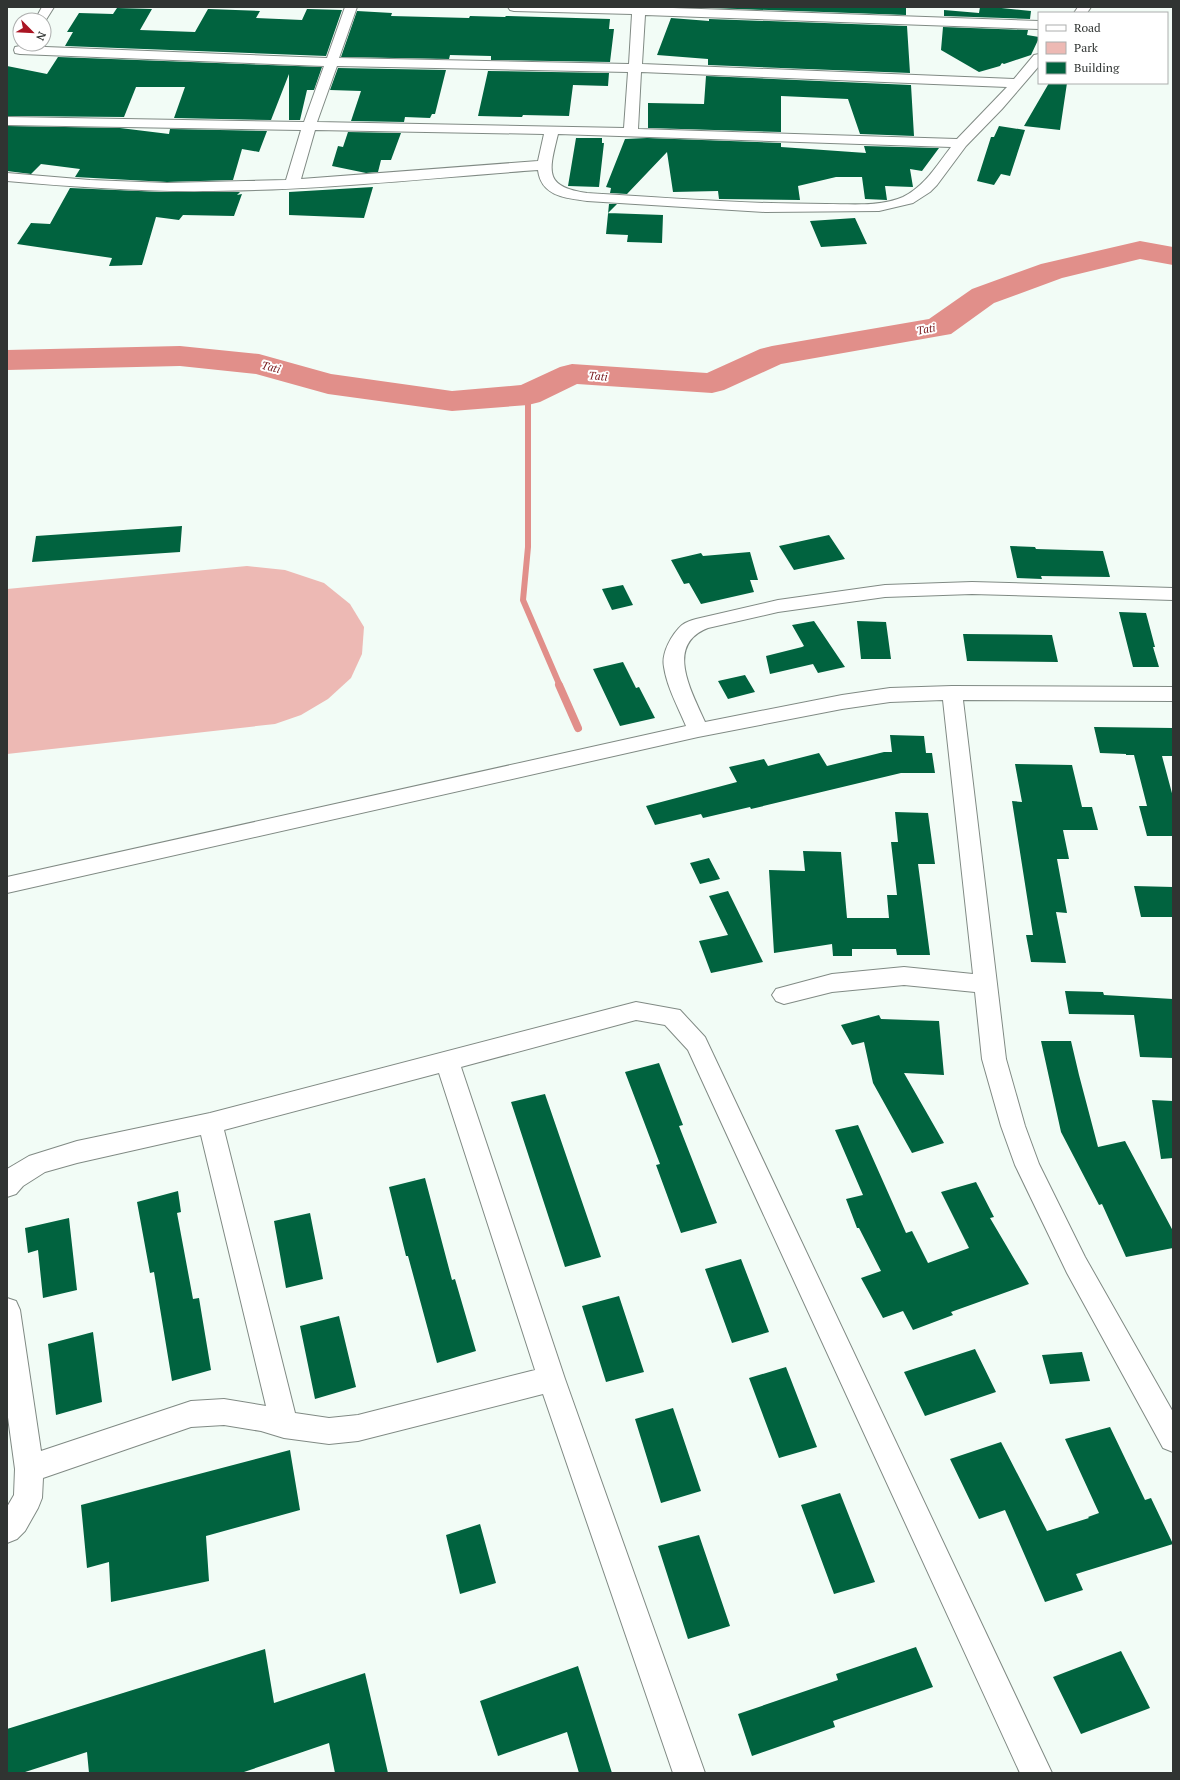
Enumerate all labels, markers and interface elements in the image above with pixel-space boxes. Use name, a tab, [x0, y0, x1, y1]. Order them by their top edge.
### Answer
north arrow	[12, 12, 52, 52]
legend	[1038, 12, 1168, 84]
text: Road	[1074, 20, 1101, 35]
text: N	[33, 29, 49, 43]
text: Park	[1074, 40, 1099, 55]
text: Building	[1074, 60, 1120, 75]
water label: Tati	[915, 320, 937, 338]
water label: Tati	[260, 358, 282, 376]
water label: Tati	[588, 368, 608, 384]

